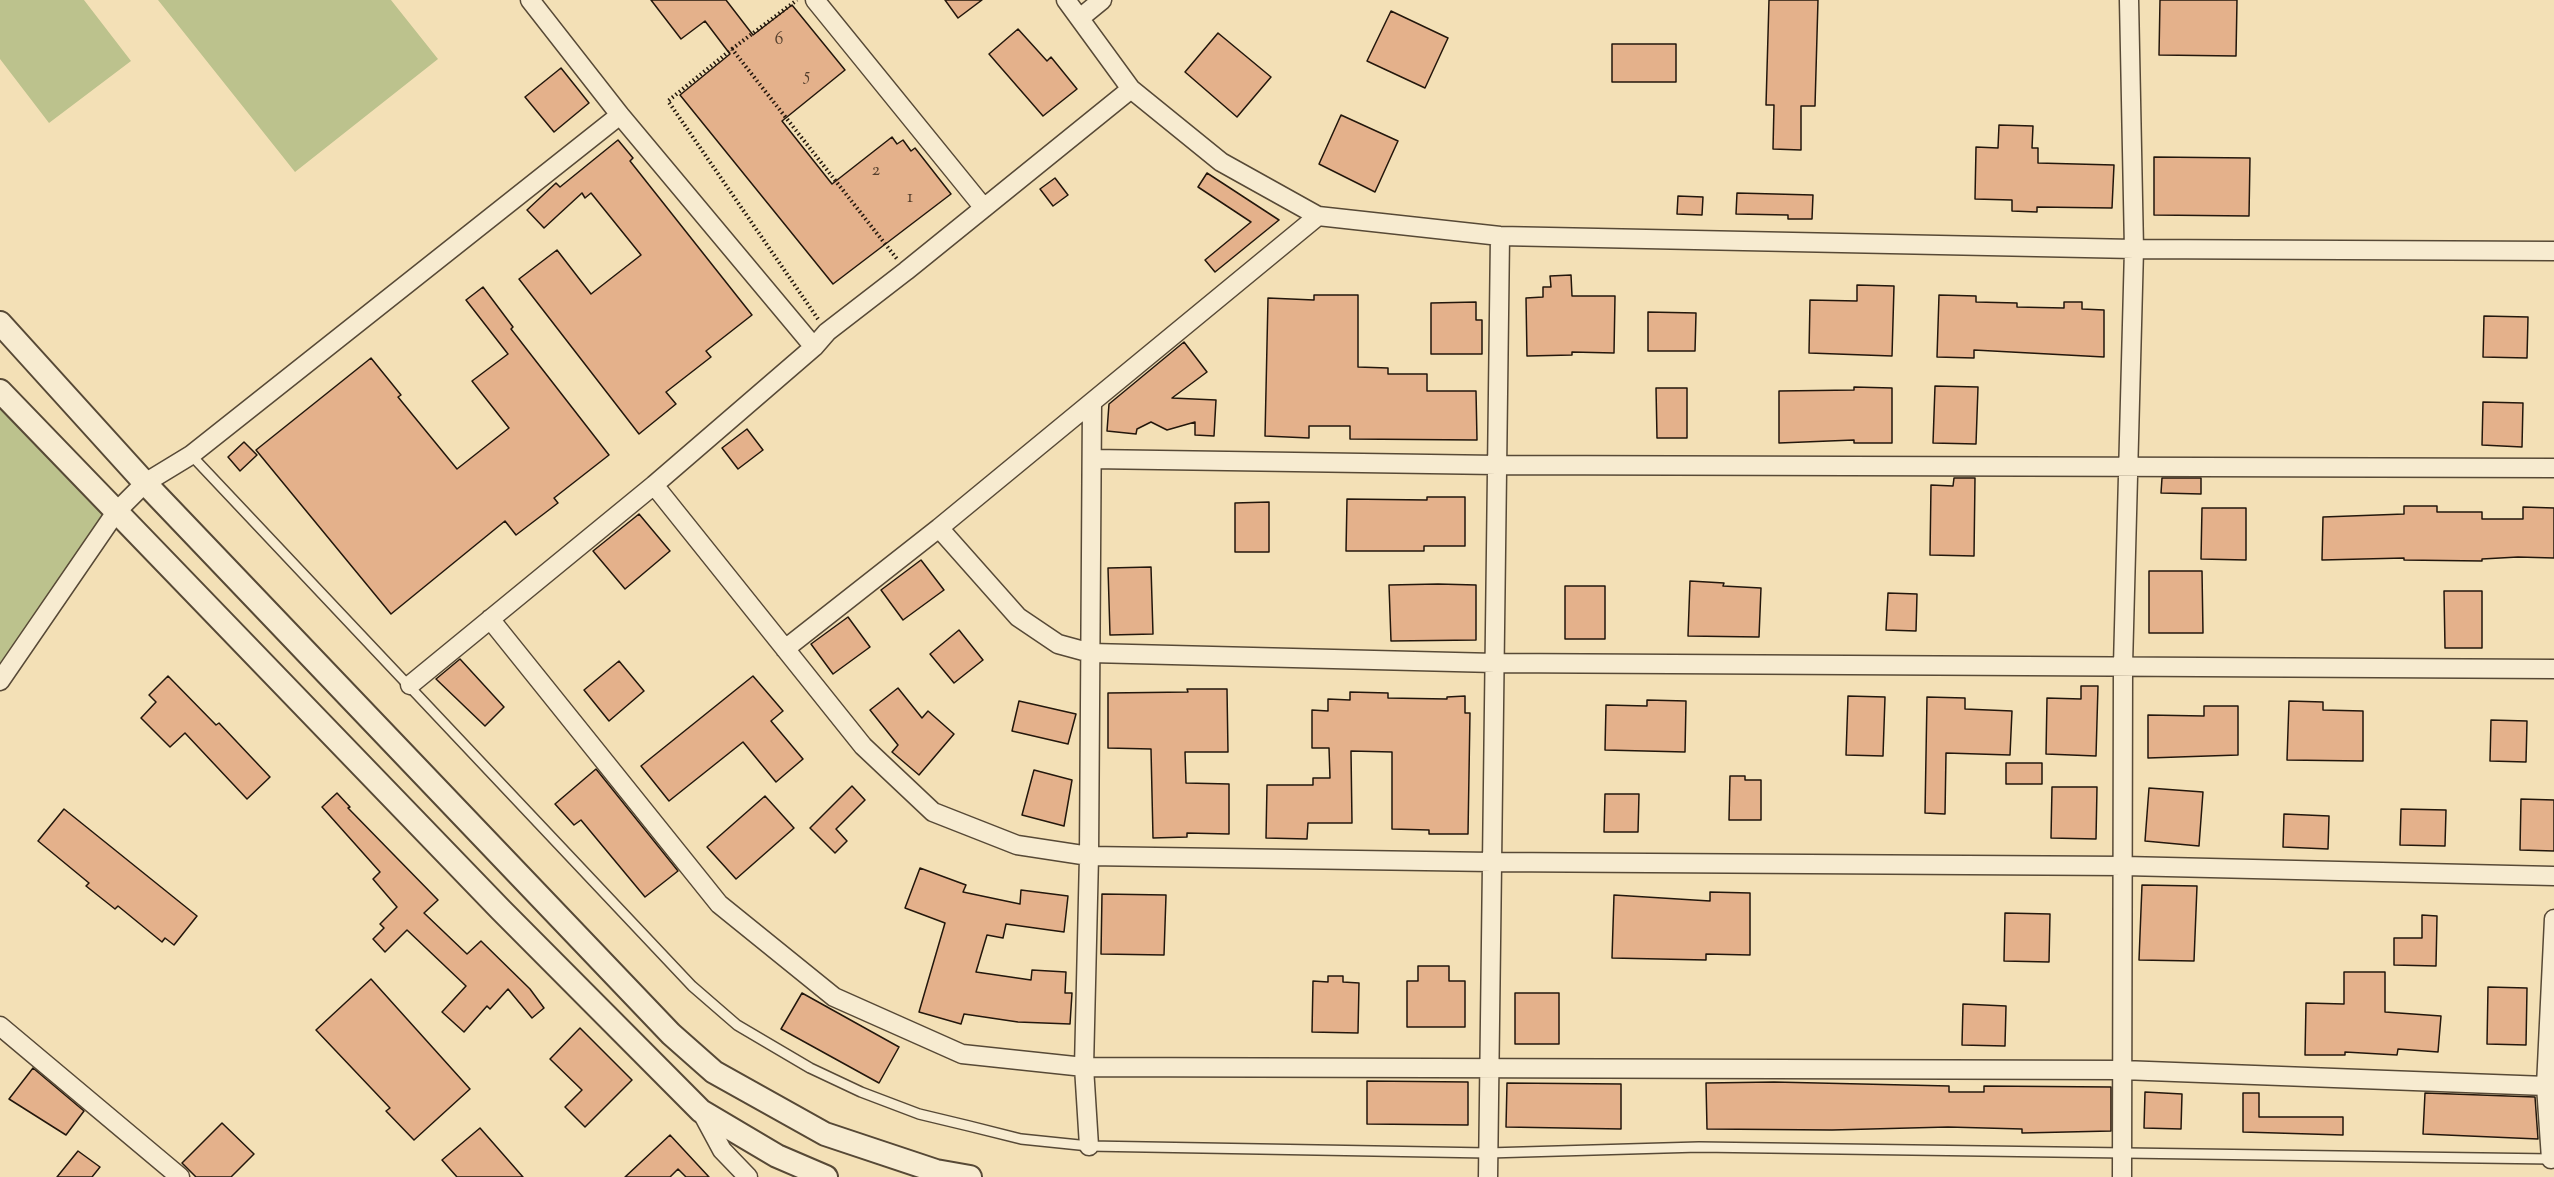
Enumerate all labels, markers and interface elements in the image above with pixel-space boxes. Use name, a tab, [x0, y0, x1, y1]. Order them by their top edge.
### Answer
house number: 6	[775, 30, 783, 52]
house number: 5	[804, 66, 810, 88]
house number: 2	[872, 161, 880, 183]
house number: 1	[907, 188, 913, 210]

